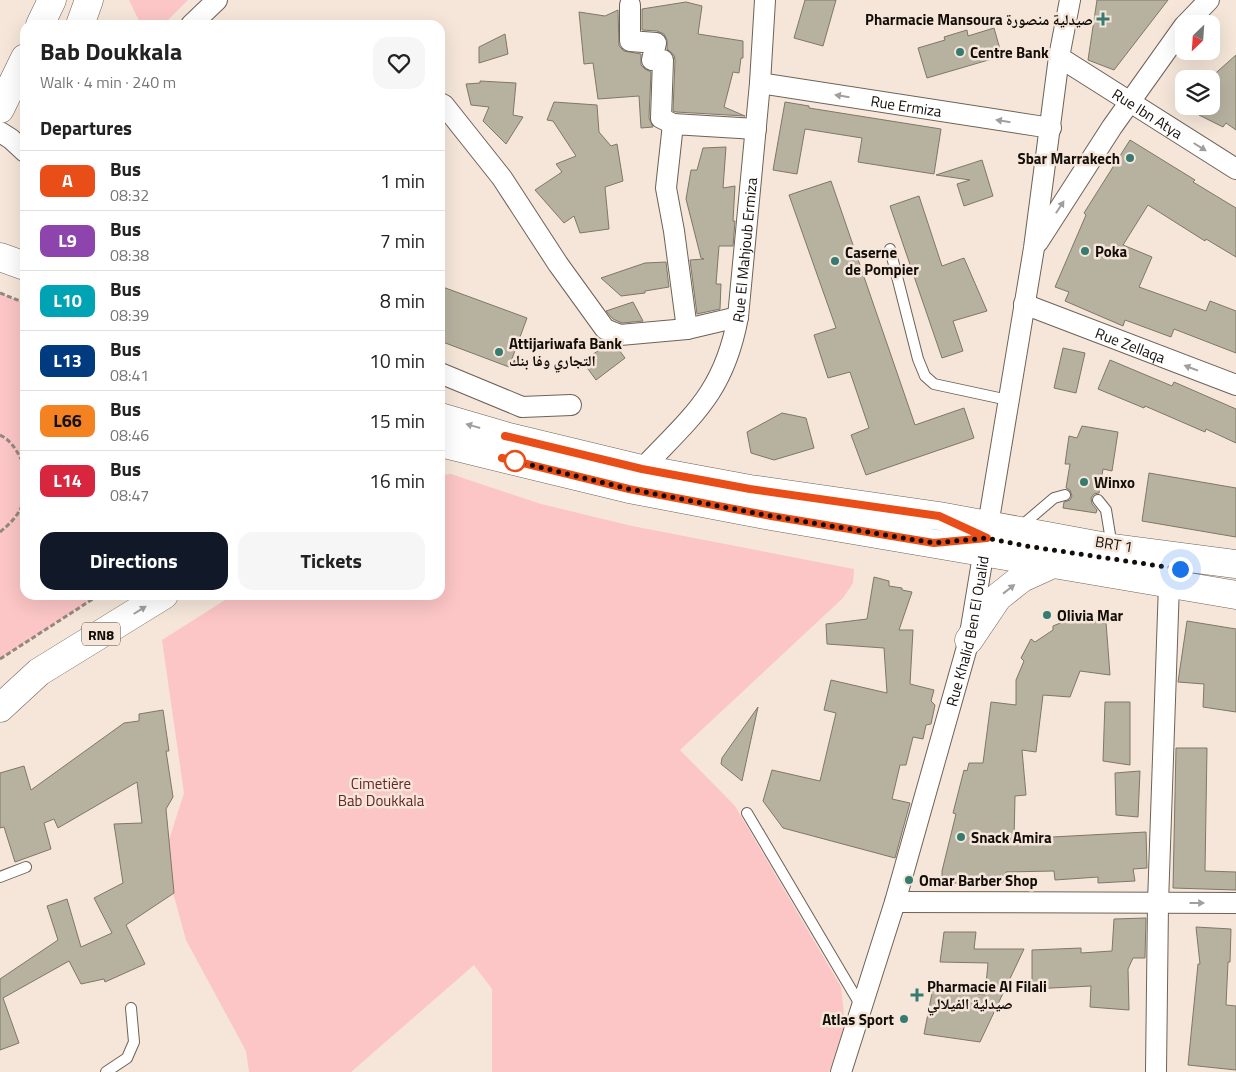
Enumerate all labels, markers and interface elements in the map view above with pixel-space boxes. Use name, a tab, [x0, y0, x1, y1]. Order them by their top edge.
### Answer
place label: Pharmacie Mansoura صيدلية منصورة	[865, 8, 1093, 31]
marker: Pharmacie Mansoura صيدلية منصورة	[1097, 13, 1109, 25]
north arrow	[1175, 15, 1220, 60]
map controls	[1175, 15, 1220, 115]
text: Bab Doukkala	[40, 33, 182, 69]
button: heart	[373, 37, 425, 89]
place label: Centre Bank	[970, 41, 1049, 64]
marker: Centre Bank	[954, 46, 966, 58]
text: Walk · 4 min · 240 m	[40, 70, 176, 94]
button: layers	[1175, 70, 1220, 115]
street label: Rue Ibn Atya	[1108, 82, 1188, 144]
street label: Rue Ermiza	[869, 89, 944, 123]
one-way arrow	[834, 91, 850, 99]
text: Departures	[40, 113, 132, 142]
one-way arrow	[994, 116, 1010, 124]
one-way arrow	[1193, 142, 1206, 151]
place label: Sbar Marrakech	[1018, 147, 1120, 170]
marker: Sbar Marrakech	[1124, 152, 1136, 164]
text: Bus	[110, 154, 141, 183]
text: 1 min	[380, 166, 425, 195]
text: A	[62, 167, 73, 194]
street label: Rue El Mahjoub Ermiza	[726, 176, 763, 324]
text: 08:32	[110, 183, 149, 207]
one-way arrow	[1056, 201, 1065, 214]
text: Bus	[110, 214, 141, 243]
text: 7 min	[380, 226, 425, 255]
text: L9	[58, 227, 77, 254]
place label: Poka	[1095, 240, 1128, 263]
place label: Caserne de Pompier	[845, 241, 919, 281]
text: 08:38	[110, 243, 149, 267]
marker: Poka	[1079, 245, 1091, 257]
marker: Caserne de Pompier	[829, 255, 841, 267]
text: Bus	[110, 274, 141, 303]
text: 8 min	[380, 286, 425, 315]
text: L10	[53, 287, 82, 314]
text: 08:39	[110, 303, 149, 327]
street label: Rue Zellaqa	[1092, 321, 1169, 369]
place label: Attijariwafa Bank التجاري وفا بنك	[509, 332, 622, 372]
text: Bus	[110, 334, 141, 363]
text: 10 min	[369, 346, 425, 375]
marker: Attijariwafa Bank التجاري وفا بنك	[493, 346, 505, 358]
text: L13	[53, 347, 82, 374]
text: 08:41	[110, 363, 149, 387]
one-way arrow	[1183, 364, 1198, 371]
text: Bus	[110, 394, 141, 423]
text: 15 min	[369, 406, 425, 435]
text: L66	[53, 407, 82, 434]
one-way arrow	[465, 422, 480, 430]
text: 08:46	[110, 423, 149, 447]
unlabelled marker	[504, 450, 526, 472]
text: Bus	[110, 454, 141, 483]
text: 16 min	[369, 466, 425, 495]
text: L14	[53, 467, 82, 494]
place label: Winxo	[1094, 471, 1135, 494]
marker: Winxo	[1078, 476, 1090, 488]
text: 08:47	[110, 483, 149, 507]
street label: BRT 1	[1093, 530, 1135, 558]
button: Directions	[40, 532, 228, 590]
button: Tickets	[238, 532, 425, 590]
street label: Rue Khalid Ben El Oualid	[939, 554, 994, 709]
your location	[1168, 557, 1193, 582]
one-way arrow	[1002, 583, 1015, 594]
place label: Olivia Mar	[1057, 604, 1124, 627]
one-way arrow	[133, 605, 146, 614]
marker: Olivia Mar	[1041, 609, 1053, 621]
road number: RN8	[82, 622, 120, 646]
park label: Cimetière Bab Doukkala	[338, 772, 425, 812]
place label: Snack Amira	[971, 826, 1052, 849]
marker: Snack Amira	[955, 831, 967, 843]
place label: Omar Barber Shop	[919, 869, 1038, 892]
marker: Omar Barber Shop	[903, 874, 915, 886]
one-way arrow	[1189, 899, 1205, 907]
place label: Pharmacie Al Filali صيدلية الفيلالي	[927, 975, 1047, 1015]
marker: Pharmacie Al Filali صيدلية الفيلالي	[911, 989, 923, 1001]
place label: Atlas Sport	[822, 1008, 895, 1031]
marker: Atlas Sport	[898, 1013, 910, 1025]

